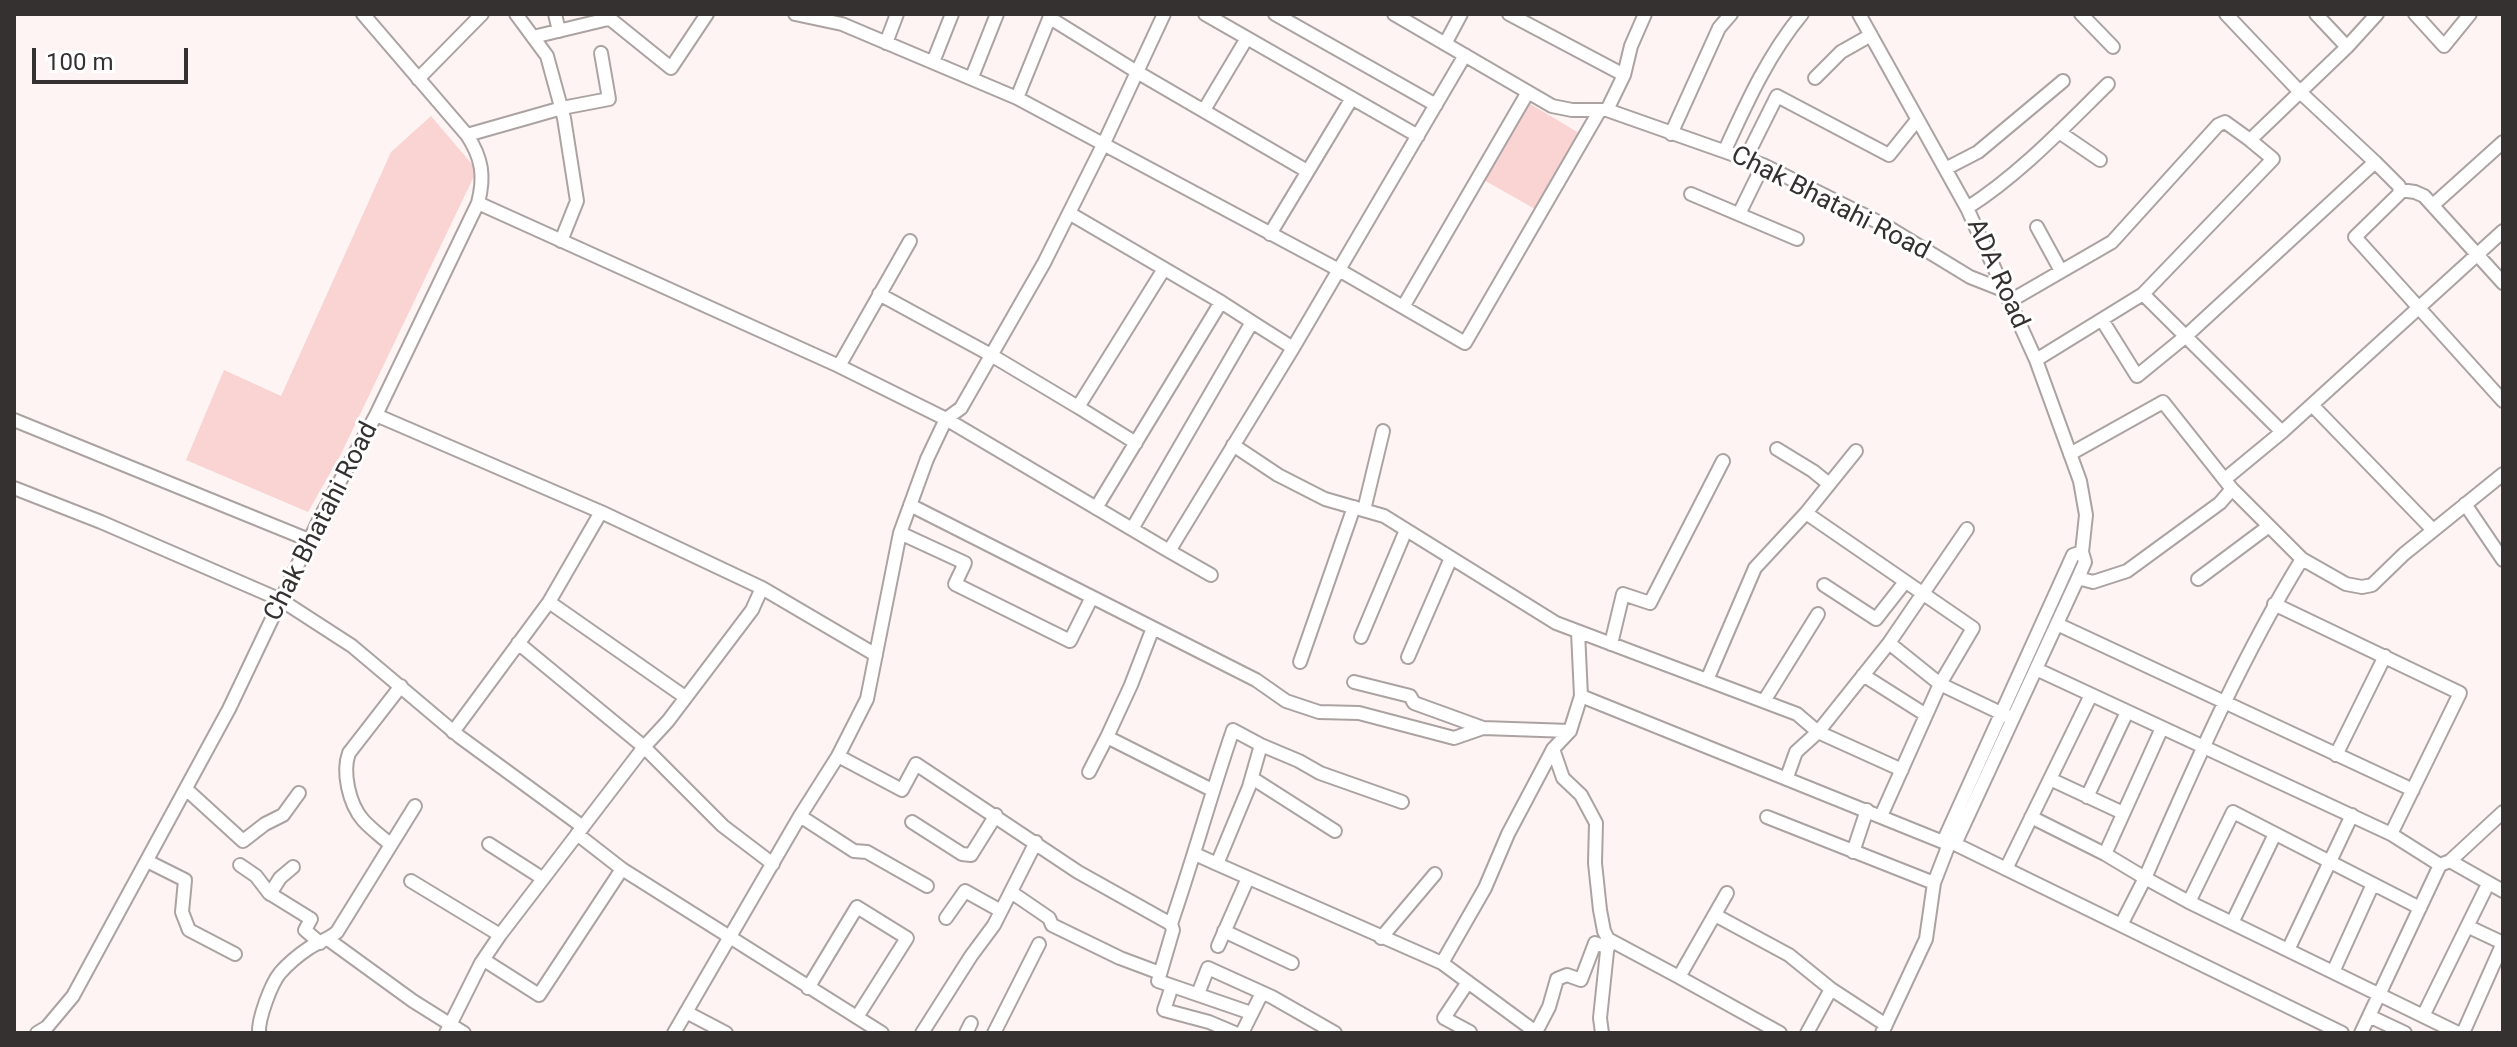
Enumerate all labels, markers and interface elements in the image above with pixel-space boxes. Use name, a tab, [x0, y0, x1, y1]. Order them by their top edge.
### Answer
scale bar	[36, 32, 192, 82]
text: 100 m	[46, 48, 113, 76]
street label: Chak Bhatahi Road	[1725, 140, 1935, 268]
street label: ADA Road	[1959, 214, 2035, 334]
street label: Chak Bhatahi Road	[258, 417, 386, 627]

